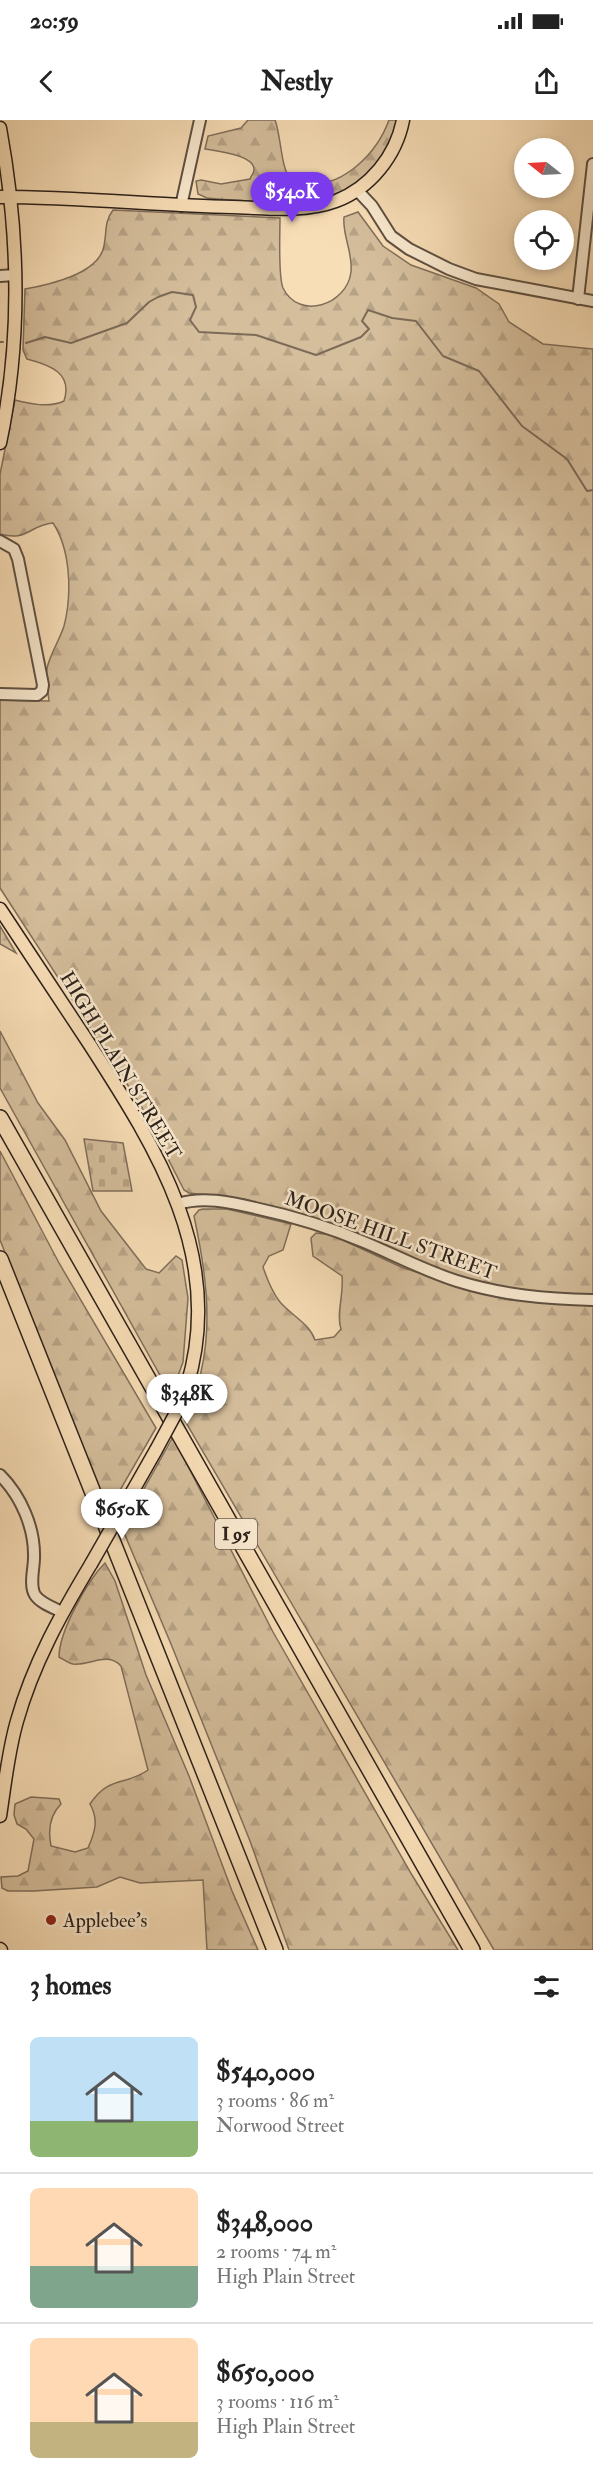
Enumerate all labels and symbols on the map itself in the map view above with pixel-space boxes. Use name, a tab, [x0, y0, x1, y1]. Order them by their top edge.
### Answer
north arrow	[514, 138, 574, 198]
pin: $540K	[250, 172, 334, 223]
street label: HIGH PLAIN STREET	[54, 967, 187, 1164]
street label: MOOSE HILL STREET	[282, 1186, 500, 1285]
pin: $348K	[145, 1374, 229, 1425]
pin: $650K	[80, 1489, 164, 1540]
road number: I 95	[215, 1519, 257, 1549]
place label: Applebee's	[62, 1908, 147, 1934]
marker: Applebee's	[44, 1913, 58, 1927]

